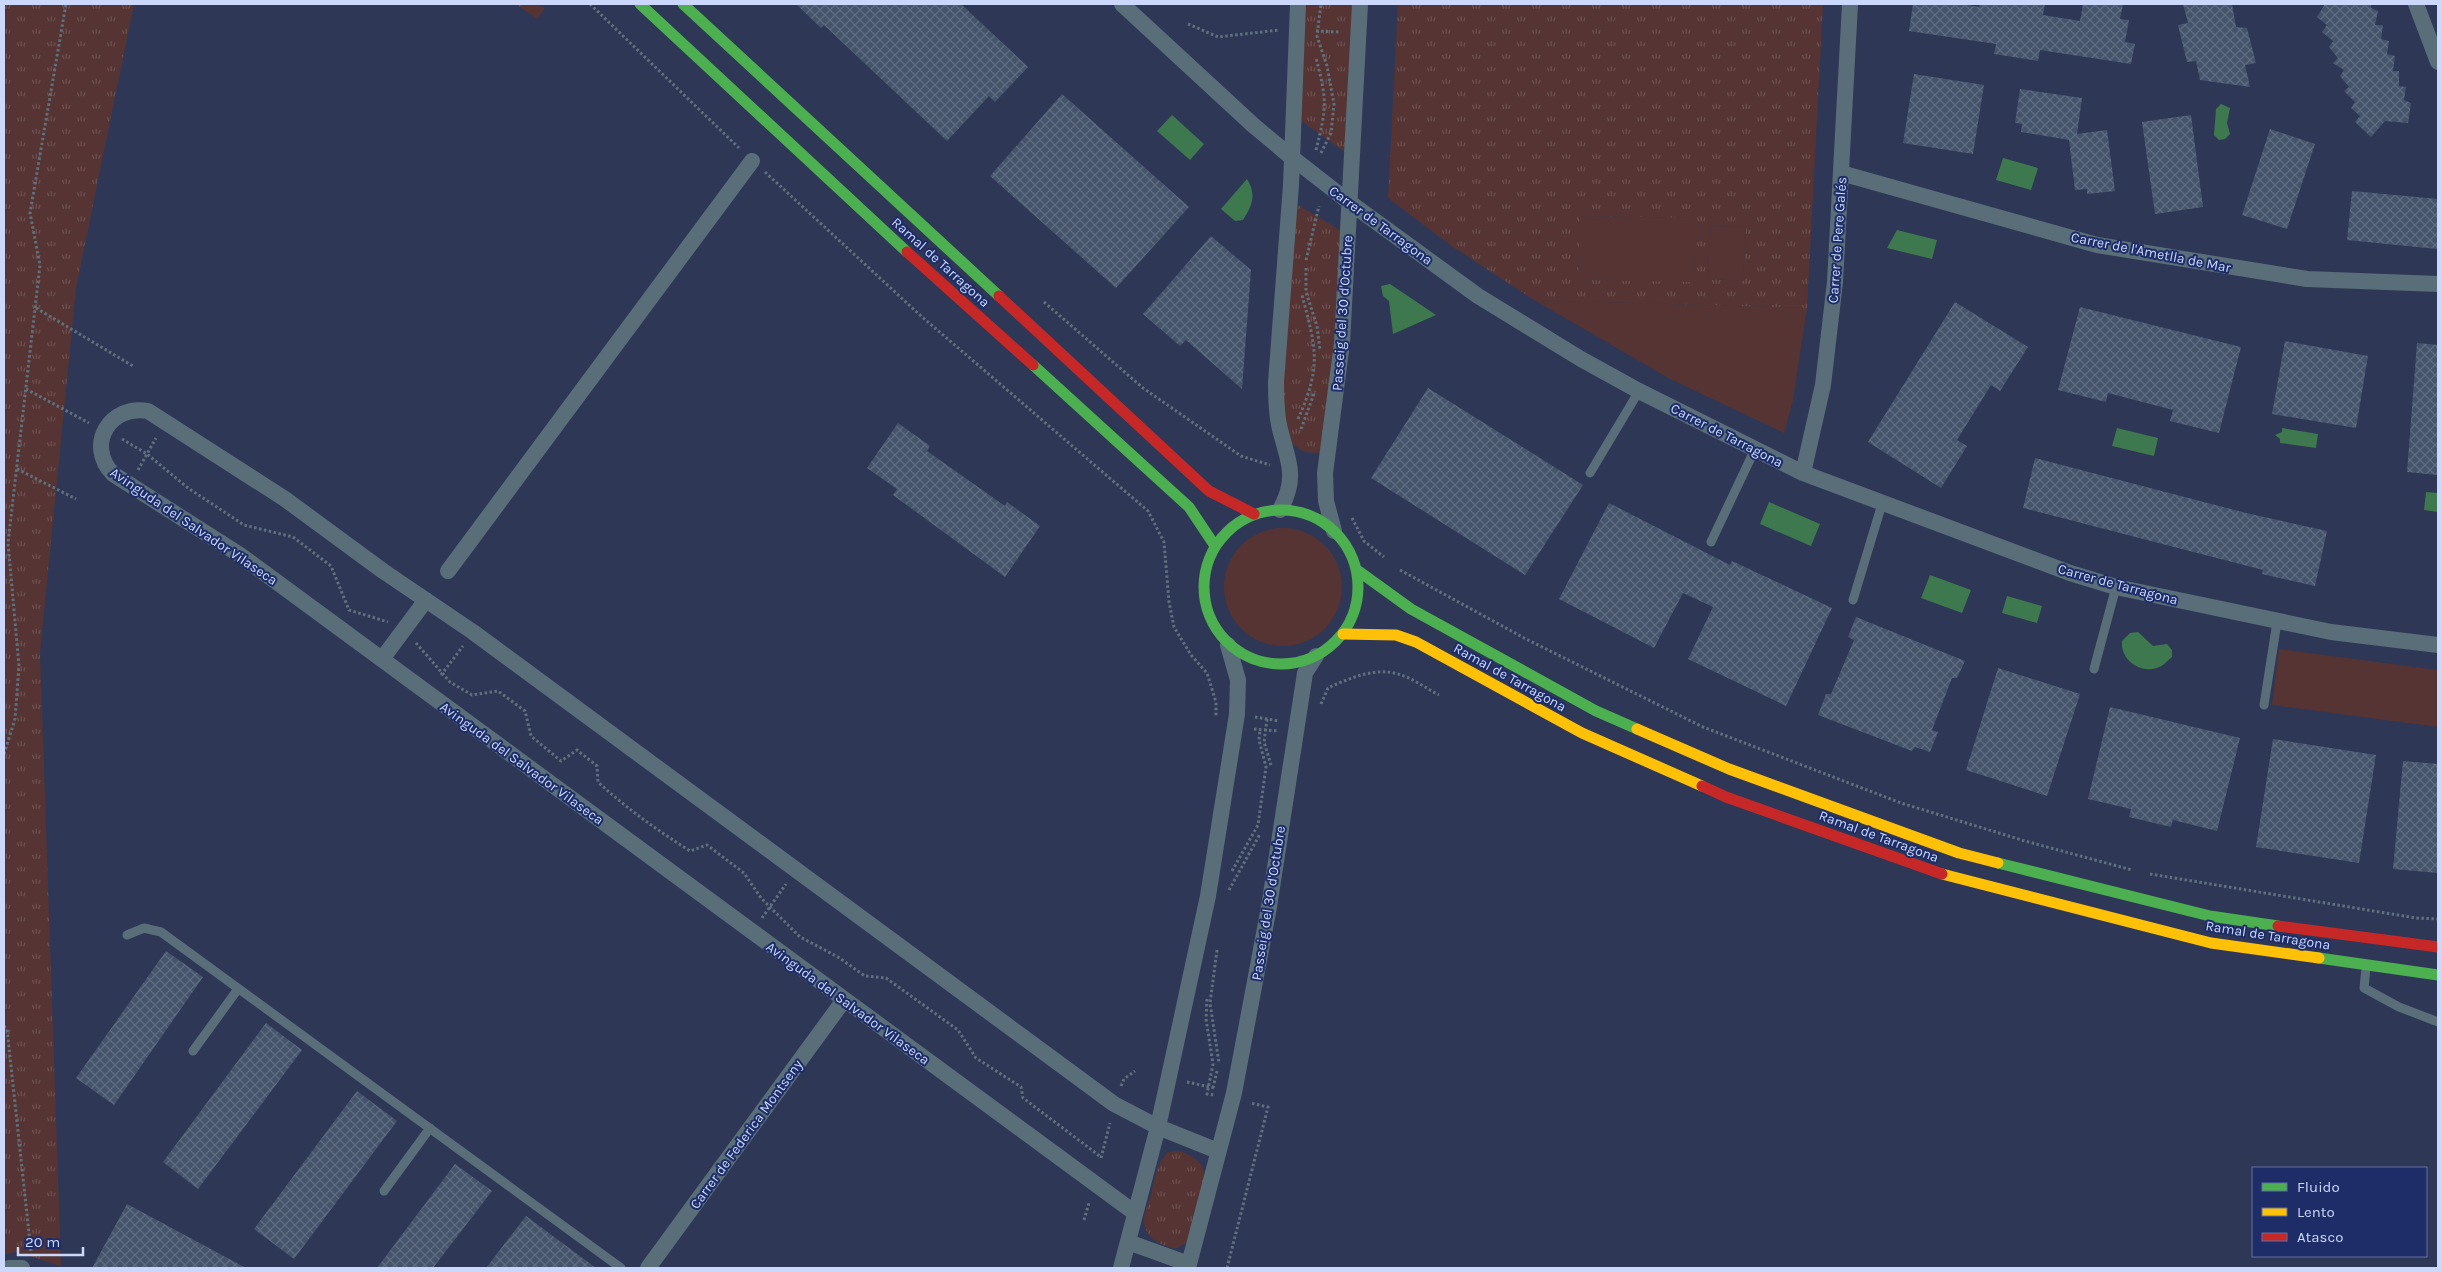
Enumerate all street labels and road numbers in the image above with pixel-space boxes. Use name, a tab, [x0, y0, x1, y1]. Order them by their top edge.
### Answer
street label: Carrer de Pere Galés	[1825, 176, 1850, 304]
street label: Carrer de Tarragona	[1326, 182, 1436, 269]
street label: Ramal de Tarragona	[888, 214, 993, 311]
street label: Carrer de l'Ametlla de Mar	[2070, 229, 2233, 277]
street label: Passeig del 30 d'Octubre	[1329, 235, 1356, 392]
street label: Carrer de Tarragona	[1668, 400, 1786, 471]
street label: Avinguda del Salvador Vilaseca	[107, 464, 281, 589]
street label: Carrer de Tarragona	[2056, 560, 2180, 609]
street label: Ramal de Tarragona	[1450, 639, 1569, 715]
street label: Avinguda del Salvador Vilaseca	[437, 698, 607, 829]
street label: Ramal de Tarragona	[1817, 807, 1941, 866]
street label: Passeig del 30 d'Octubre	[1248, 825, 1289, 982]
street label: Ramal de Tarragona	[2204, 917, 2332, 954]
street label: Avinguda del Salvador Vilaseca	[763, 938, 933, 1069]
street label: Carrer de Federica Montseny	[686, 1056, 807, 1212]

